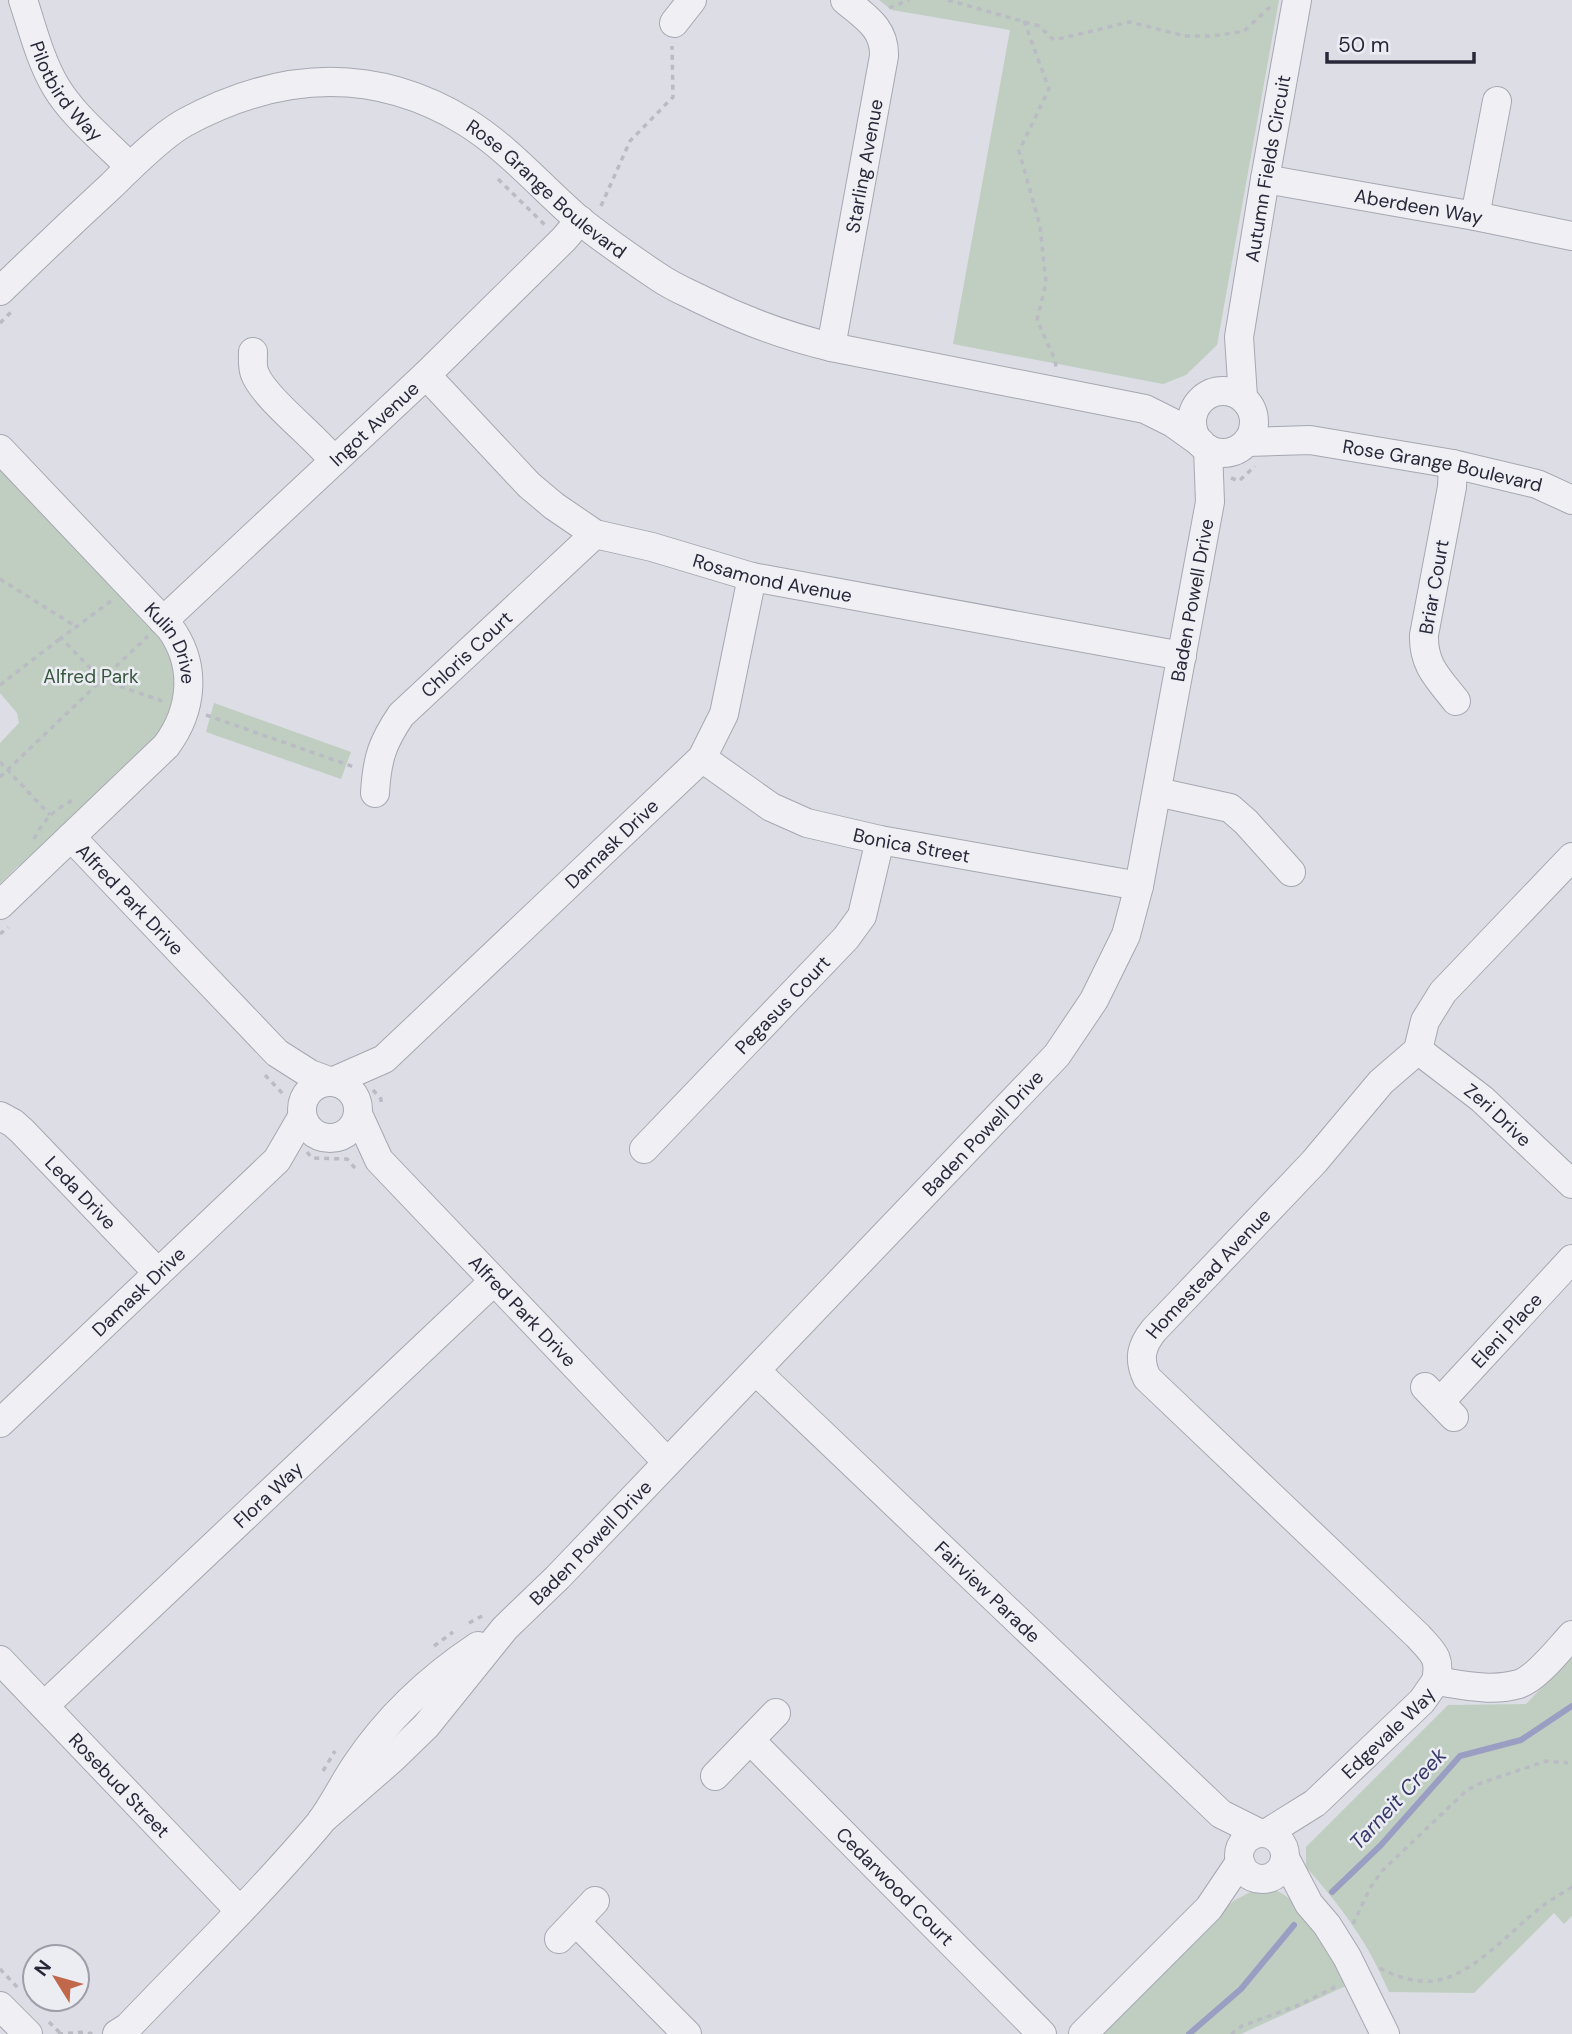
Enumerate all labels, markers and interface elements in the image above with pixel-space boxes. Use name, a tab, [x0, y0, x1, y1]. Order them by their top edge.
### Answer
scale bar	[1327, 21, 1474, 65]
text: 50 m	[1338, 31, 1389, 59]
street label: Pilotbird Way	[24, 38, 109, 147]
street label: Autumn Fields Circuit	[1239, 73, 1296, 264]
street label: Starling Avenue	[840, 97, 888, 235]
street label: Rose Grange Boulevard	[462, 113, 632, 264]
street label: Aberdeen Way	[1353, 183, 1485, 230]
street label: Ingot Avenue	[324, 376, 424, 472]
street label: Rose Grange Boulevard	[1341, 433, 1545, 497]
street label: Baden Powell Drive	[1165, 516, 1219, 684]
street label: Briar Court	[1413, 538, 1455, 636]
street label: Rosamond Avenue	[690, 547, 854, 608]
street label: Kulin Drive	[139, 596, 201, 685]
street label: Chloris Court	[415, 605, 518, 703]
park label: Alfred Park	[43, 664, 139, 689]
street label: Damask Drive	[559, 793, 664, 894]
street label: Bonica Street	[851, 822, 972, 868]
street label: Alfred Park Drive	[71, 838, 190, 960]
street label: Pegasus Court	[729, 950, 835, 1059]
street label: Baden Powell Drive	[916, 1065, 1049, 1201]
street label: Zeri Drive	[1459, 1078, 1537, 1152]
street label: Leda Drive	[40, 1150, 122, 1235]
street label: Homestead Avenue	[1140, 1203, 1276, 1343]
street label: Damask Drive	[86, 1241, 191, 1342]
street label: Alfred Park Drive	[464, 1250, 582, 1372]
street label: Eleni Place	[1466, 1287, 1547, 1373]
street label: Flora Way	[228, 1456, 308, 1533]
street label: Baden Powell Drive	[524, 1474, 657, 1611]
street label: Fairview Parade	[929, 1535, 1046, 1648]
street label: Edgevale Way	[1336, 1682, 1441, 1784]
street label: Rosebud Street	[64, 1727, 176, 1843]
water label: Tarneit Creek	[1343, 1742, 1453, 1856]
street label: Cedarwood Court	[831, 1821, 960, 1951]
north arrow	[21, 1943, 91, 2013]
text: N	[29, 1955, 57, 1981]

